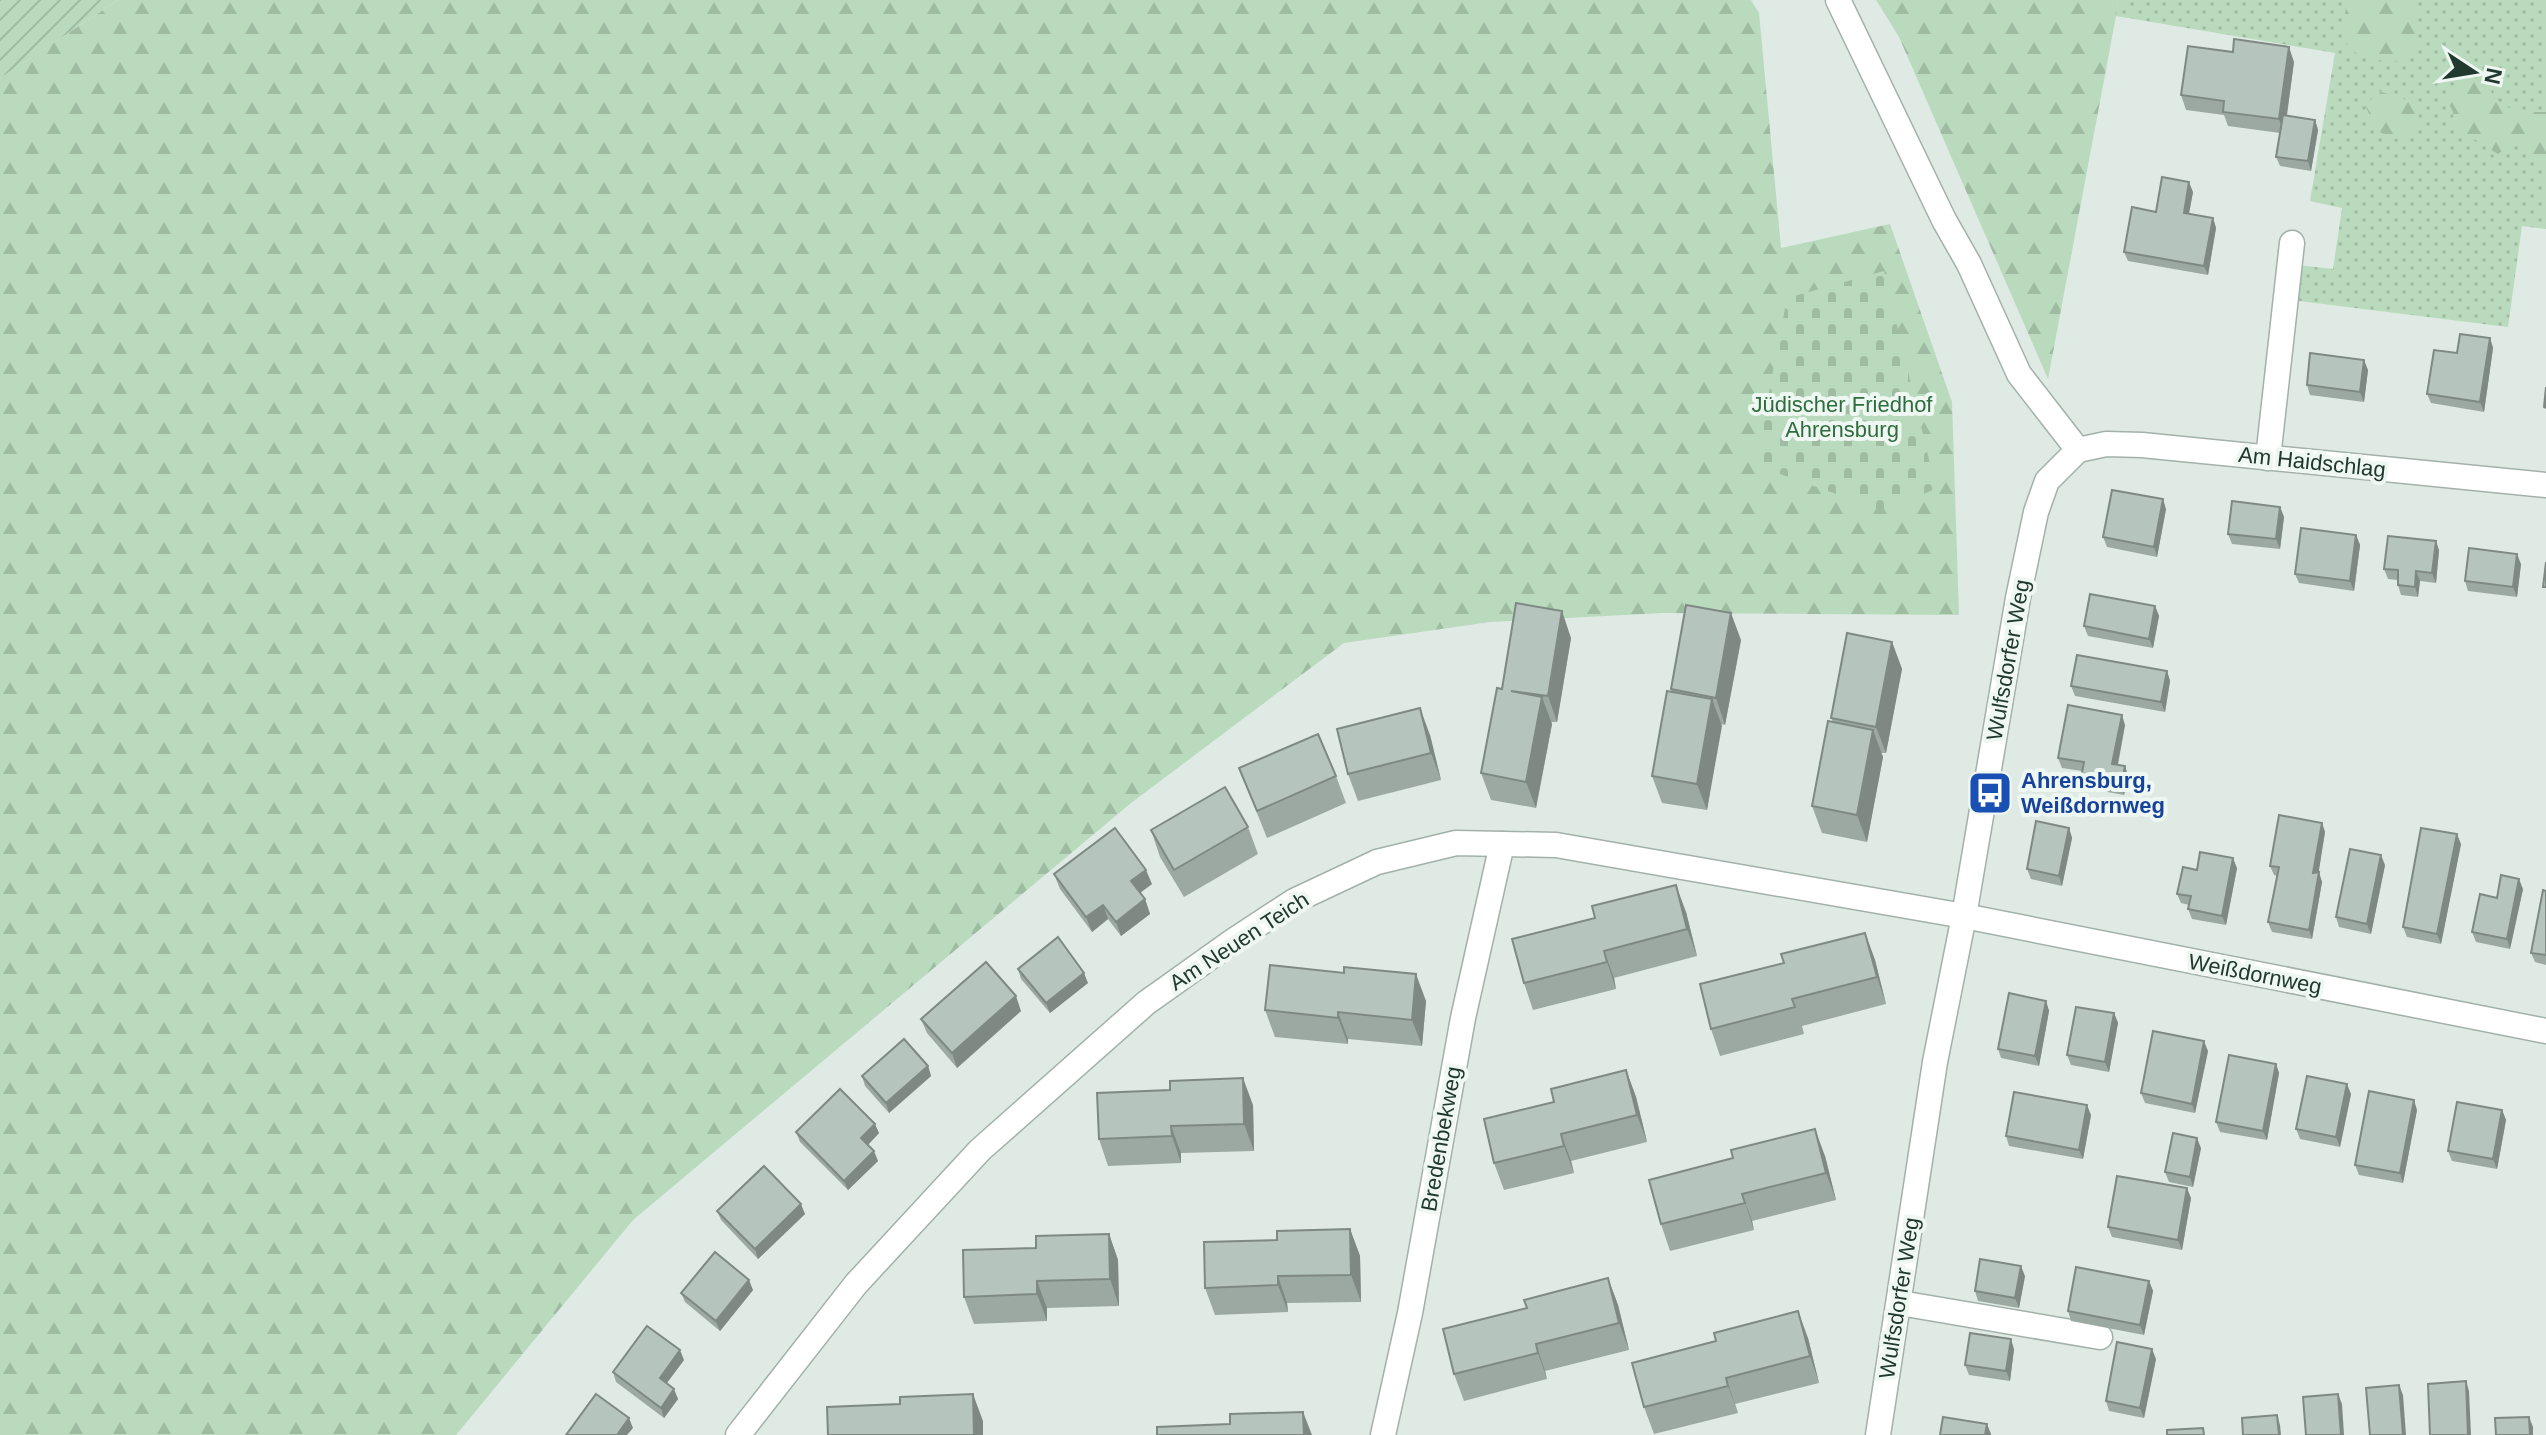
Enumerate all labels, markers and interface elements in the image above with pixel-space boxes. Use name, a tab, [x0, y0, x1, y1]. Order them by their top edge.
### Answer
north arrow	[2434, 32, 2514, 112]
text: N	[2479, 66, 2507, 86]
park label: Jüdischer Friedhof Ahrensburg	[1752, 392, 1933, 442]
street label: Am Haidschlag	[2237, 442, 2387, 482]
street label: Wulfsdorfer Weg	[1982, 578, 2034, 742]
place label: Ahrensburg, Weißdornweg	[2021, 768, 2165, 818]
bus stop icon: Ahrensburg, Weißdornweg	[1966, 769, 2014, 817]
street label: Am Neuen Teich	[1165, 887, 1313, 995]
street label: Weißdornweg	[2186, 949, 2324, 999]
street label: Bredenbekweg	[1416, 1065, 1466, 1213]
street label: Wulfsdorfer Weg	[1874, 1216, 1924, 1380]

